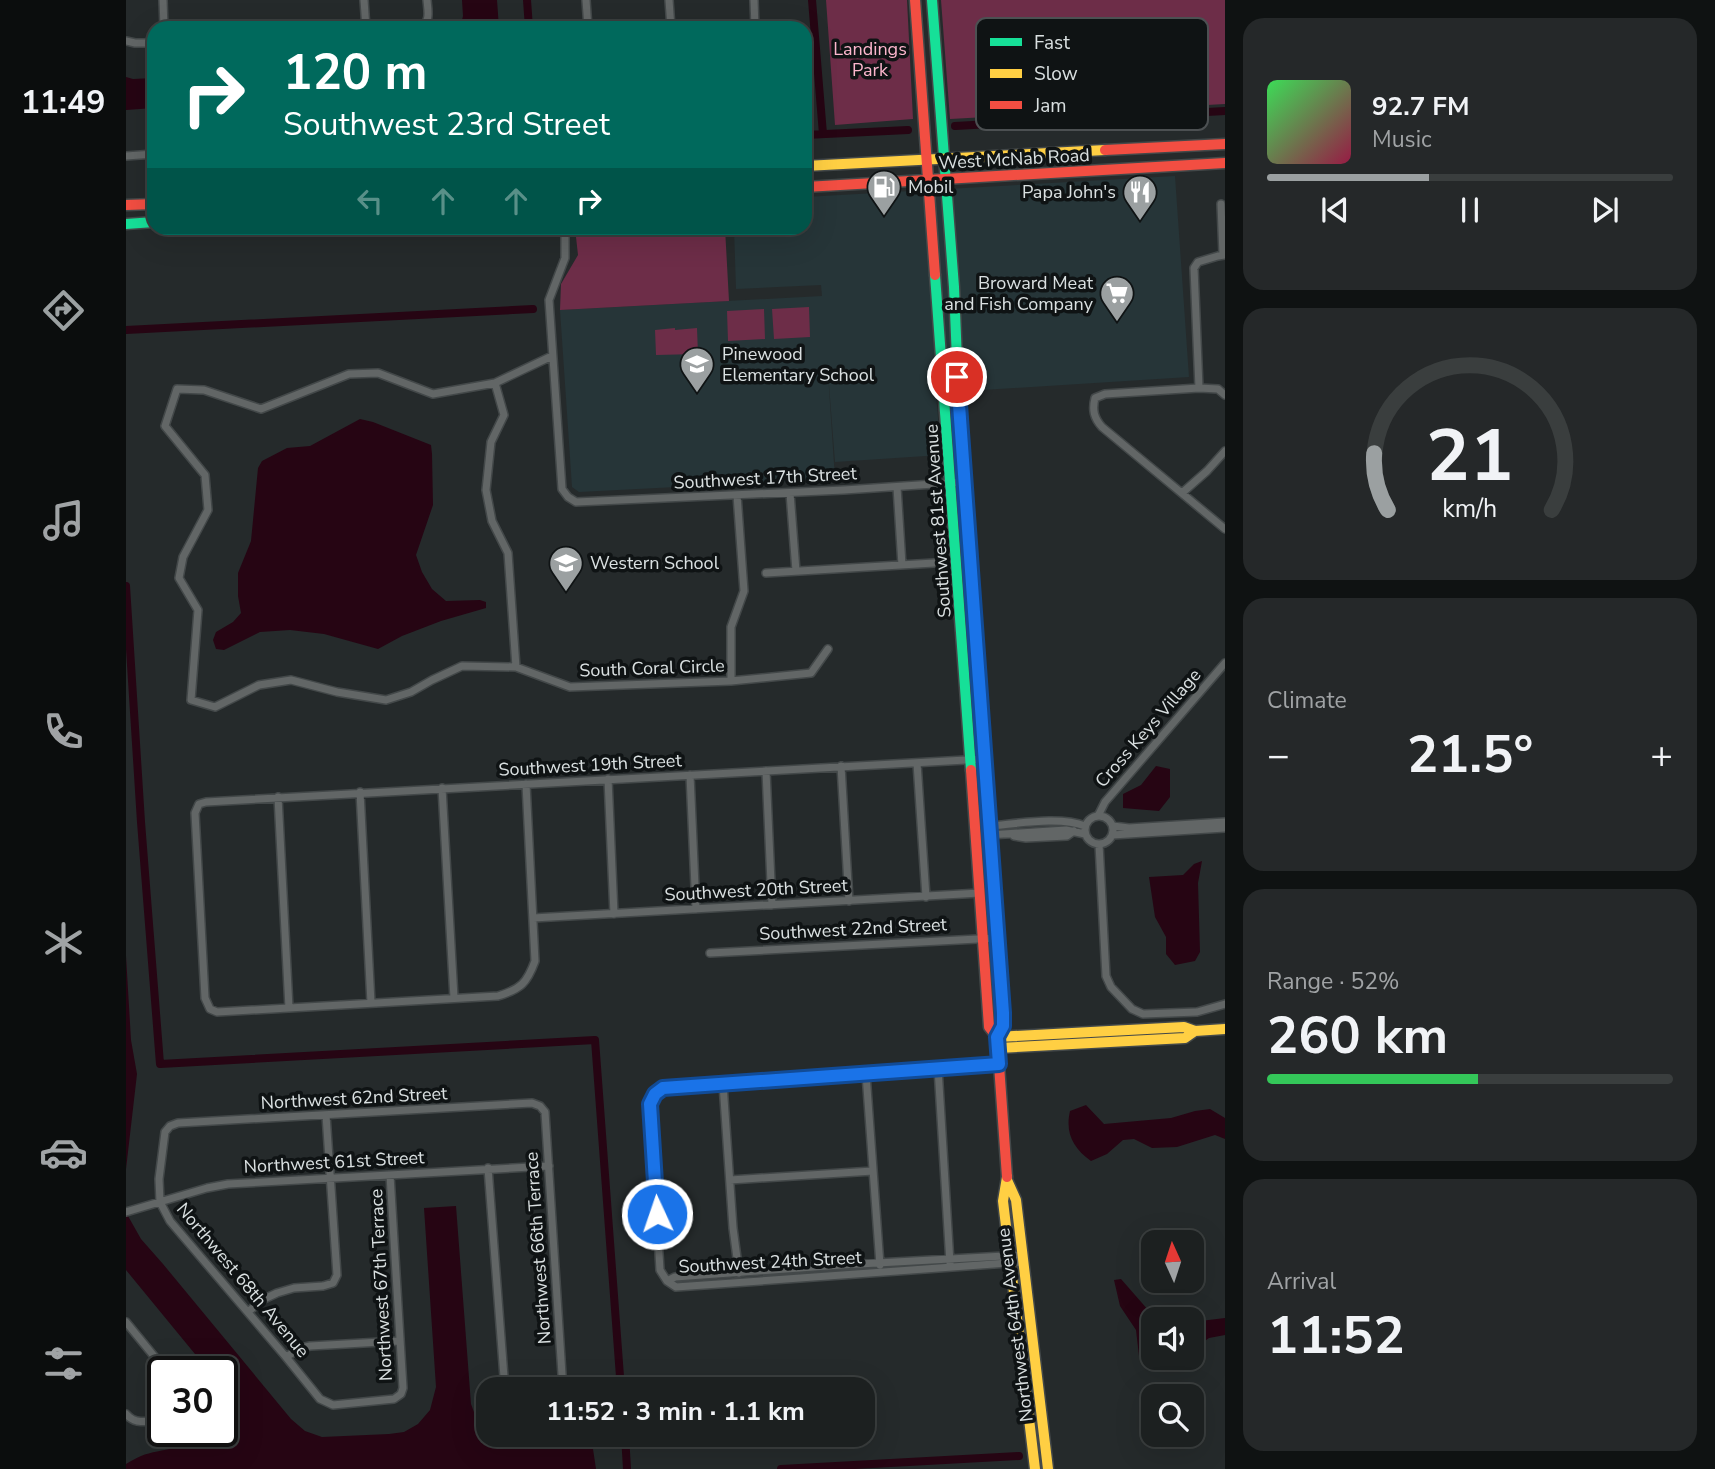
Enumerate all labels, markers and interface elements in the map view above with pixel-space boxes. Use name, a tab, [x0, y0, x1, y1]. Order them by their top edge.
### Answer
legend	[976, 18, 1208, 130]
text: Fast	[1034, 30, 1070, 56]
park label: Landings Park	[833, 37, 907, 82]
text: 120 m	[283, 39, 427, 106]
icon: right	[168, 49, 259, 140]
text: Slow	[1034, 61, 1078, 87]
text: 11:49	[21, 81, 105, 124]
text: 92.7 FM	[1372, 89, 1469, 124]
text: Jam	[1033, 93, 1067, 119]
text: Southwest 23rd Street	[283, 103, 610, 146]
text: Music	[1372, 124, 1432, 155]
street label: West McNab Road	[938, 143, 1090, 175]
fuel station icon: Mobil	[865, 168, 903, 217]
restaurant icon: Papa John's	[1121, 173, 1159, 222]
place label: Mobil	[908, 175, 954, 199]
place label: Papa John's	[1022, 180, 1116, 204]
icon: left	[351, 182, 389, 220]
icon: ahead	[424, 182, 462, 220]
icon: ahead	[497, 182, 535, 220]
icon: right	[570, 182, 608, 220]
icon: previous	[1316, 191, 1354, 229]
icon: pause	[1451, 191, 1489, 229]
icon: next	[1586, 191, 1624, 229]
place label: Broward Meat and Fish Company	[944, 271, 1094, 316]
supermarket icon: Broward Meat and Fish Company	[1098, 274, 1136, 323]
icon: directions	[39, 286, 88, 335]
place label: Pinewood Elementary School	[722, 342, 875, 387]
school or university icon: Pinewood Elementary School	[678, 345, 716, 394]
pin	[927, 347, 987, 407]
icon: arrive	[938, 358, 976, 396]
text: 21	[1426, 407, 1514, 507]
street label: Southwest 81st Avenue	[919, 423, 957, 619]
street label: Southwest 17th Street	[673, 461, 858, 495]
text: km/h	[1442, 492, 1498, 526]
icon: music	[39, 496, 88, 545]
school or university icon: Western School	[547, 544, 585, 593]
place label: Western School	[590, 551, 720, 575]
street label: South Coral Circle	[579, 653, 725, 683]
street label: Cross Keys Village	[1090, 663, 1206, 793]
text: Climate	[1267, 685, 1347, 716]
icon: phone	[39, 707, 88, 756]
text: 21.5°	[1407, 719, 1533, 790]
text: −	[1267, 730, 1290, 781]
text: +	[1650, 730, 1673, 781]
street label: Southwest 19th Street	[498, 748, 683, 782]
street label: Southwest 20th Street	[664, 873, 849, 907]
street label: Southwest 22nd Street	[759, 912, 948, 946]
icon: climate	[39, 918, 88, 967]
text: Range · 52%	[1267, 966, 1399, 997]
text: 260 km	[1267, 1000, 1448, 1071]
street label: Northwest 62nd Street	[260, 1081, 449, 1115]
icon: car	[39, 1128, 88, 1177]
street label: Northwest 61st Street	[243, 1145, 426, 1179]
street label: Northwest 66th Terrace	[519, 1151, 557, 1345]
position arrow	[620, 1177, 694, 1251]
street label: Northwest 67th Terrace	[364, 1188, 398, 1382]
street label: Northwest 68th Avenue	[171, 1198, 315, 1362]
street label: Northwest 64th Avenue	[991, 1227, 1039, 1423]
north arrow	[1141, 1230, 1204, 1293]
map controls	[1141, 1230, 1204, 1447]
street label: Southwest 24th Street	[678, 1245, 863, 1279]
text: Arrival	[1267, 1266, 1336, 1297]
text: 11:52	[1267, 1300, 1405, 1371]
button: sound	[1141, 1307, 1204, 1370]
icon: filters	[39, 1339, 88, 1388]
speed limit sign: 30	[147, 1356, 238, 1447]
button: search	[1141, 1384, 1204, 1447]
text: 11:52 · 3 min · 1.1 km	[546, 1394, 805, 1429]

